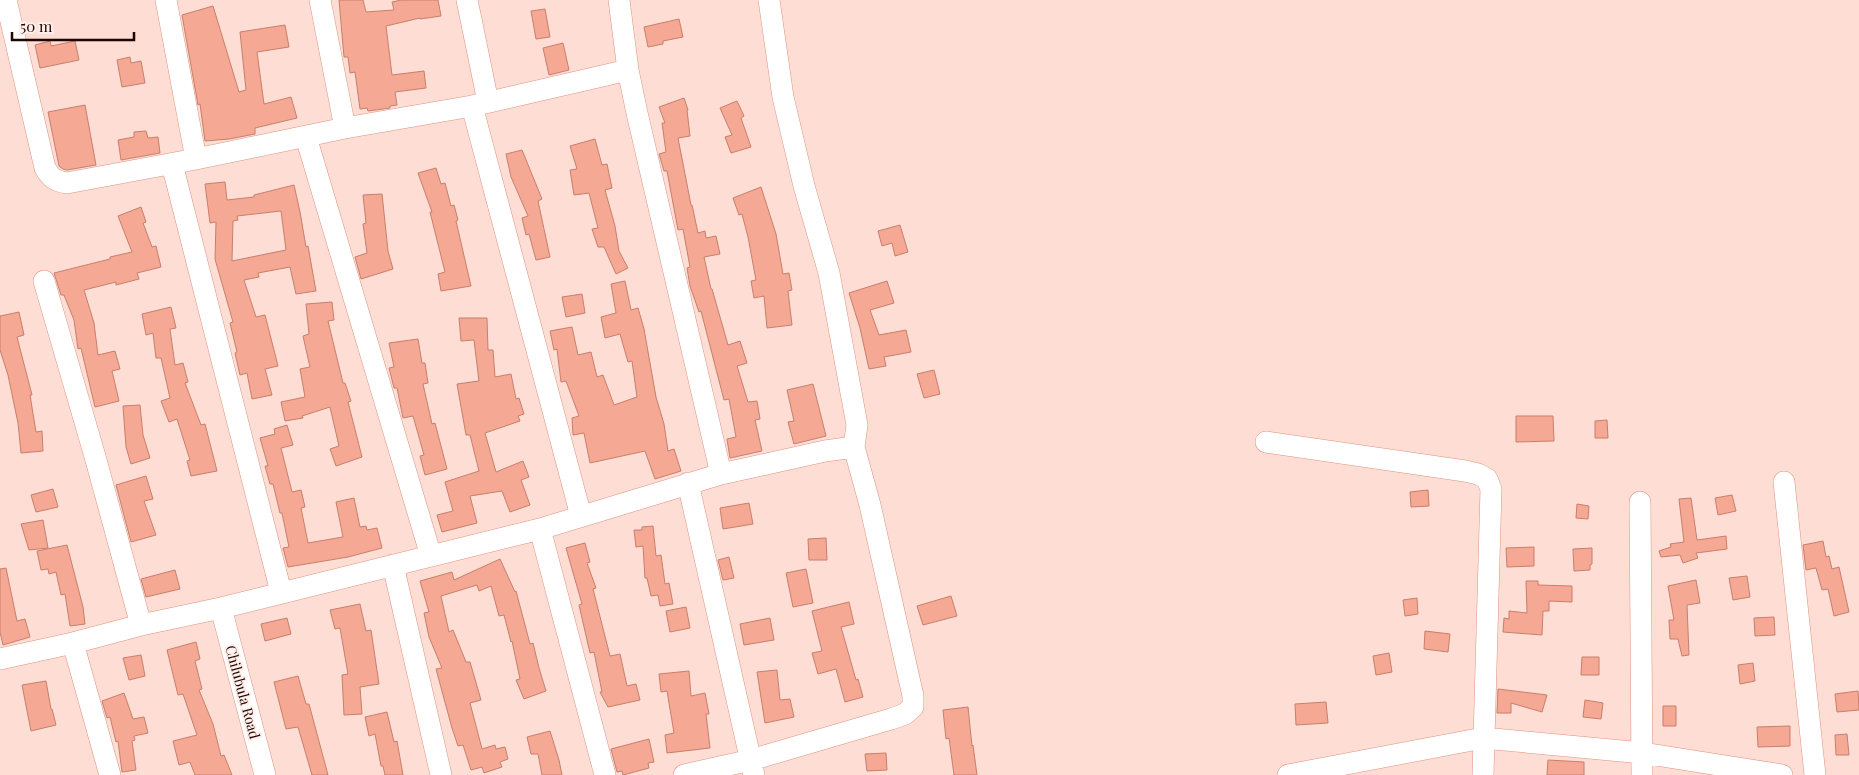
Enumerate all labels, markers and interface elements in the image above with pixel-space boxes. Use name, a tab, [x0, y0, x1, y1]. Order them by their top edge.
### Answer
scale bar	[12, 10, 135, 42]
text: 50 m	[20, 16, 53, 36]
street label: Chilubula Road	[221, 643, 265, 741]

